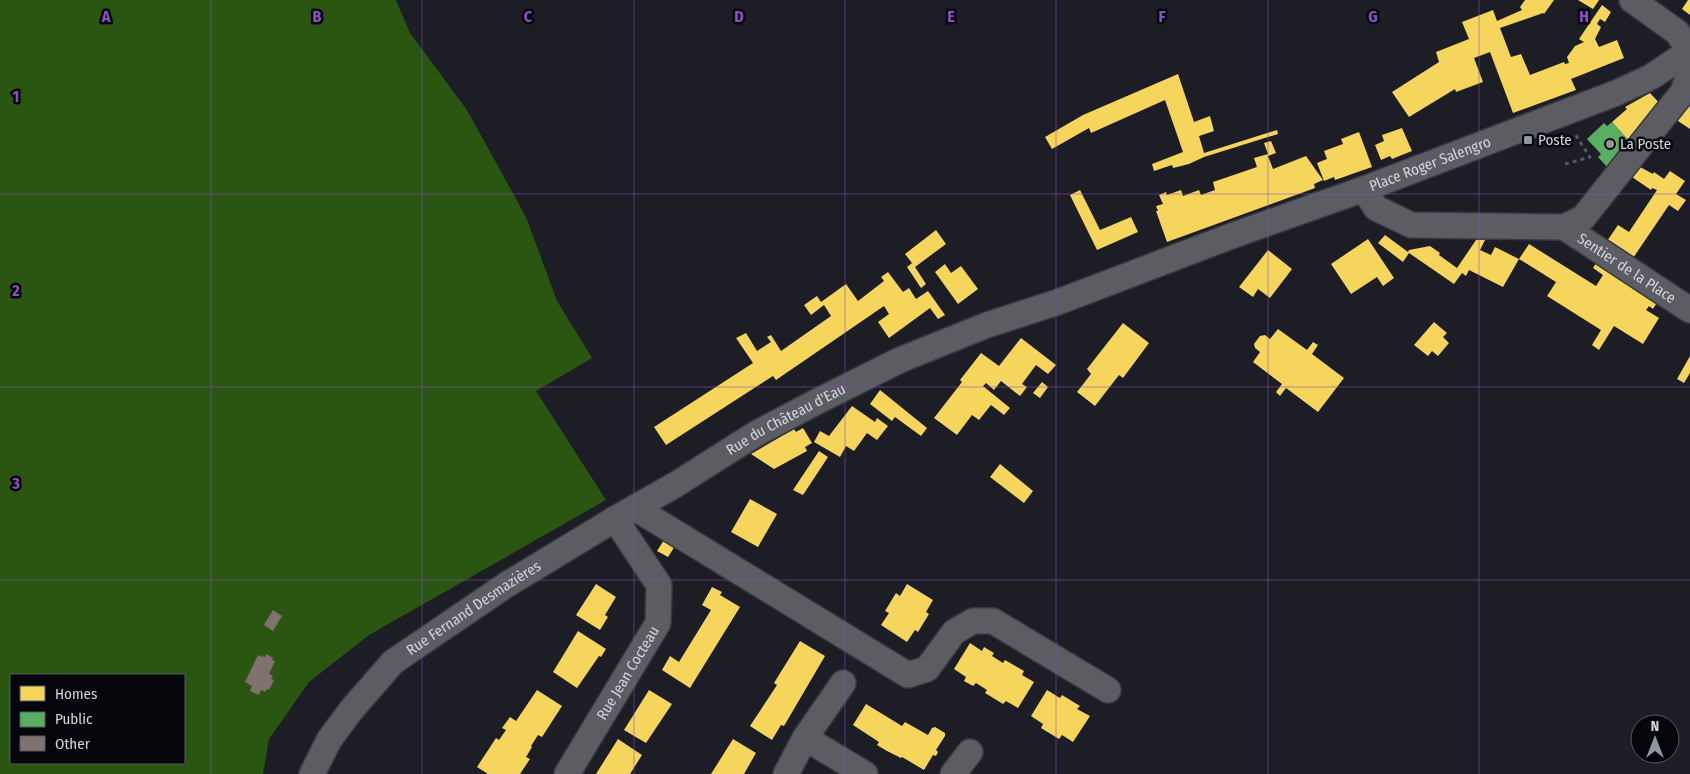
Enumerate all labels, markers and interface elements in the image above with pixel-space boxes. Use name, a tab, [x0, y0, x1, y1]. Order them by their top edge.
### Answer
text: A	[101, 7, 111, 26]
text: B	[313, 7, 322, 26]
text: C	[524, 7, 533, 26]
text: D	[734, 7, 744, 26]
text: E	[947, 7, 955, 26]
text: F	[1158, 7, 1166, 26]
text: G	[1368, 7, 1378, 26]
text: H	[1579, 7, 1589, 26]
text: 1	[13, 87, 19, 106]
place label: Poste	[1538, 131, 1572, 149]
street label: Place Roger Salengro	[1367, 133, 1493, 195]
marker: Poste	[1522, 134, 1534, 146]
place label: La Poste	[1620, 135, 1671, 153]
marker: La Poste	[1604, 138, 1616, 150]
street label: Sentier de la Place	[1574, 229, 1679, 307]
text: 2	[11, 281, 20, 300]
street label: Rue du Château d'Eau	[723, 380, 848, 459]
text: 3	[11, 474, 20, 493]
street label: Rue Fernand Desmazières	[403, 557, 544, 659]
street label: Rue Jean Cocteau	[593, 623, 663, 723]
legend	[10, 674, 185, 764]
text: Homes	[55, 685, 97, 703]
text: Public	[55, 710, 93, 728]
north arrow	[1630, 714, 1680, 764]
text: N	[1651, 718, 1659, 735]
text: Other	[55, 735, 91, 753]

